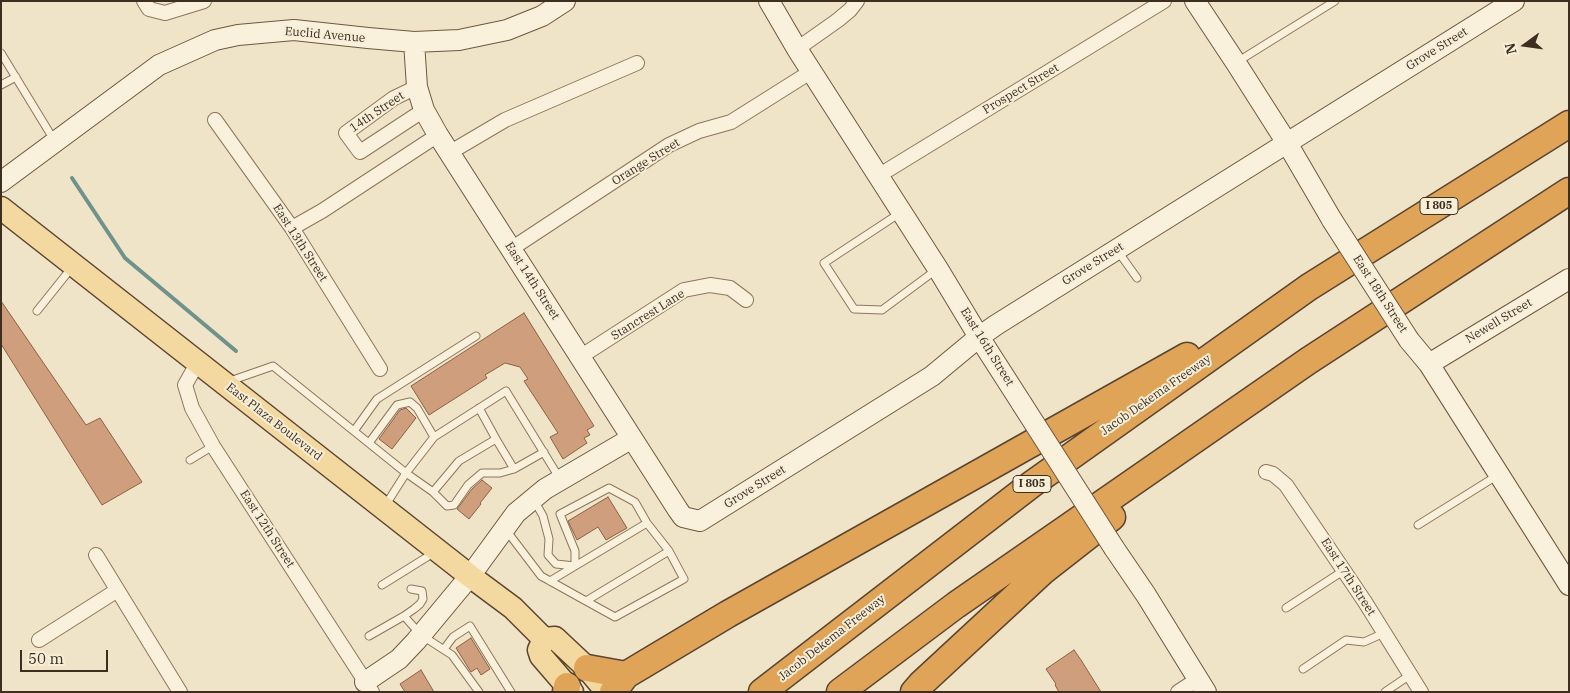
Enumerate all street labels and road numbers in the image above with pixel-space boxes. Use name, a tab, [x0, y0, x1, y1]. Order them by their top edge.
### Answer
street label: Euclid Avenue	[284, 24, 366, 46]
street label: Grove Street	[1404, 24, 1470, 74]
street label: Prospect Street	[980, 61, 1062, 117]
street label: 14th Street	[347, 89, 407, 135]
street label: Orange Street	[609, 135, 683, 189]
road number: I 805	[1420, 198, 1458, 215]
street label: East 13th Street	[270, 201, 330, 285]
street label: East 14th Street	[502, 239, 562, 323]
street label: Grove Street	[1060, 239, 1126, 289]
street label: East 18th Street	[1350, 252, 1410, 336]
street label: Stancrest Lane	[609, 287, 687, 343]
street label: Newell Street	[1463, 295, 1535, 347]
street label: East 16th Street	[957, 305, 1017, 389]
street label: Jacob Dekema Freeway	[1098, 351, 1214, 439]
street label: East Plaza Boulevard	[223, 380, 325, 464]
street label: Grove Street	[722, 462, 788, 512]
road number: I 805	[1013, 476, 1051, 492]
street label: East 12th Street	[237, 487, 297, 571]
street label: East 17th Street	[1318, 535, 1378, 619]
street label: Jacob Dekema Freeway	[776, 592, 888, 684]

